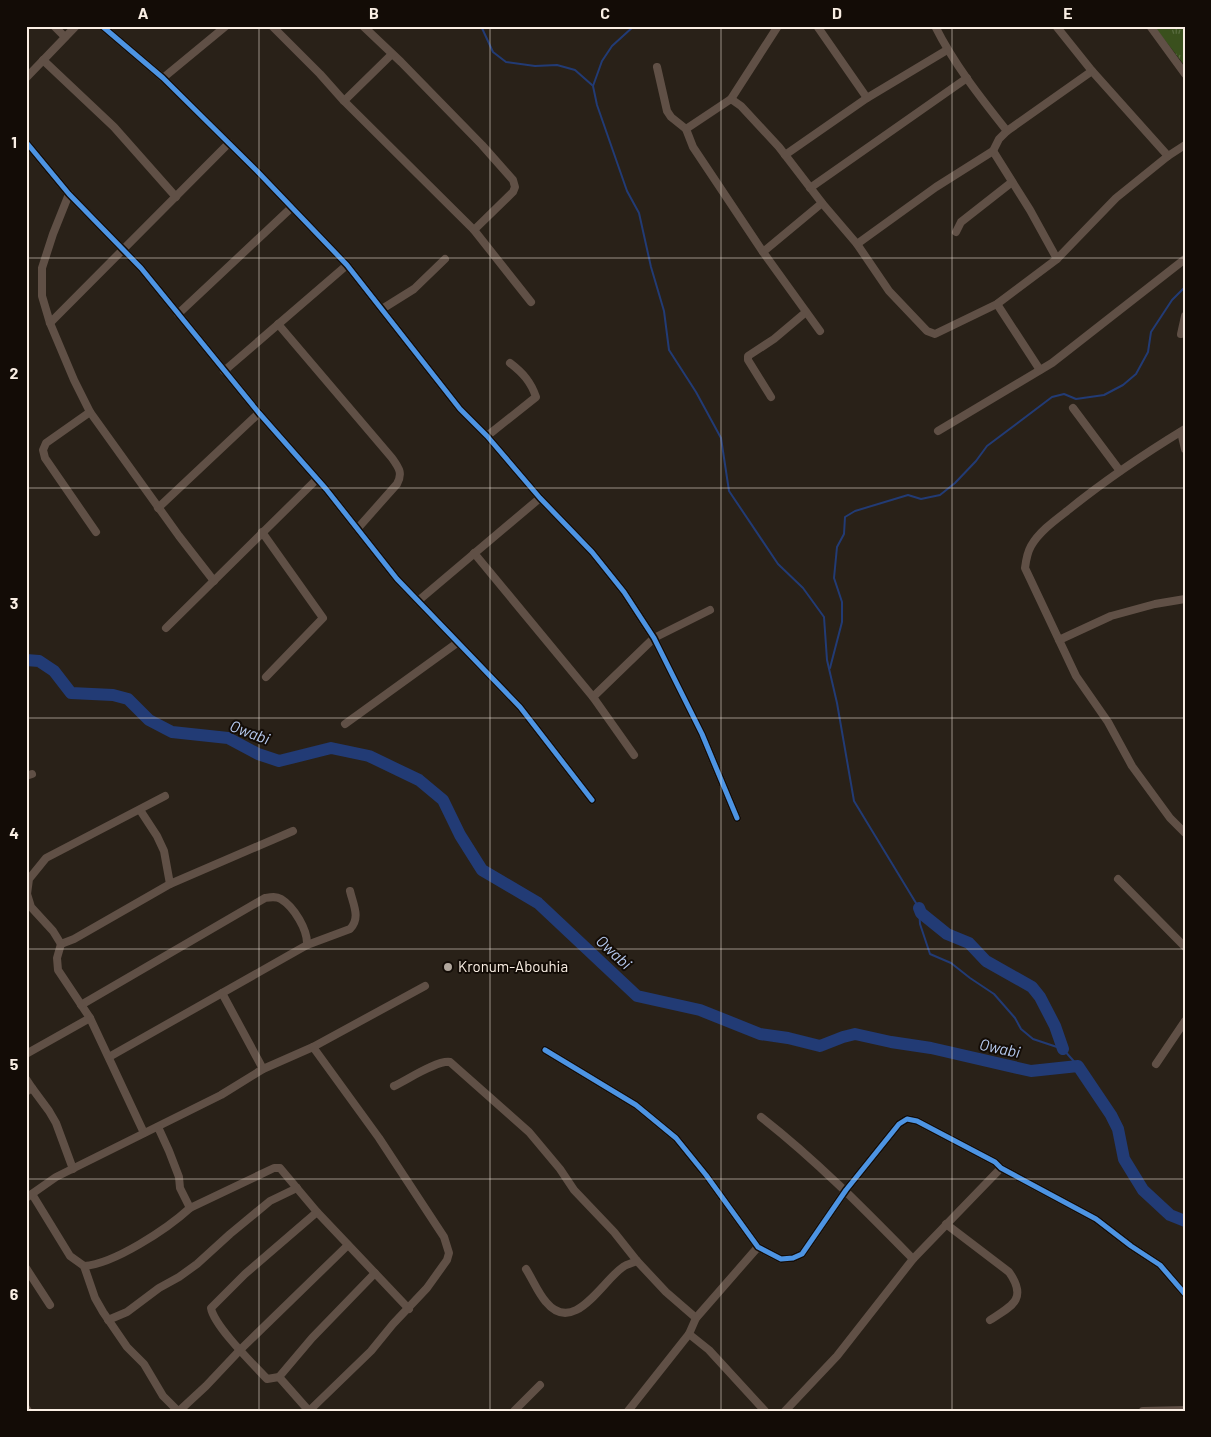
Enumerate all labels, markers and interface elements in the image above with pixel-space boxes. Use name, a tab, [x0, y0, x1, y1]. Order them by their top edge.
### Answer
text: A	[138, 3, 149, 22]
text: B	[369, 3, 379, 22]
text: C	[600, 3, 610, 22]
text: D	[832, 3, 842, 22]
text: E	[1063, 3, 1073, 22]
text: 1	[11, 132, 17, 151]
text: 2	[10, 363, 19, 382]
text: 3	[10, 593, 18, 612]
water label: Owabi	[227, 715, 273, 748]
text: 4	[9, 823, 19, 842]
water label: Owabi	[593, 931, 636, 973]
place label: Kronum-Abouhia	[458, 957, 568, 975]
marker: Kronum-Abouhia	[442, 961, 454, 973]
water label: Owabi	[978, 1034, 1022, 1061]
text: 5	[10, 1054, 19, 1073]
text: 6	[10, 1284, 19, 1303]

